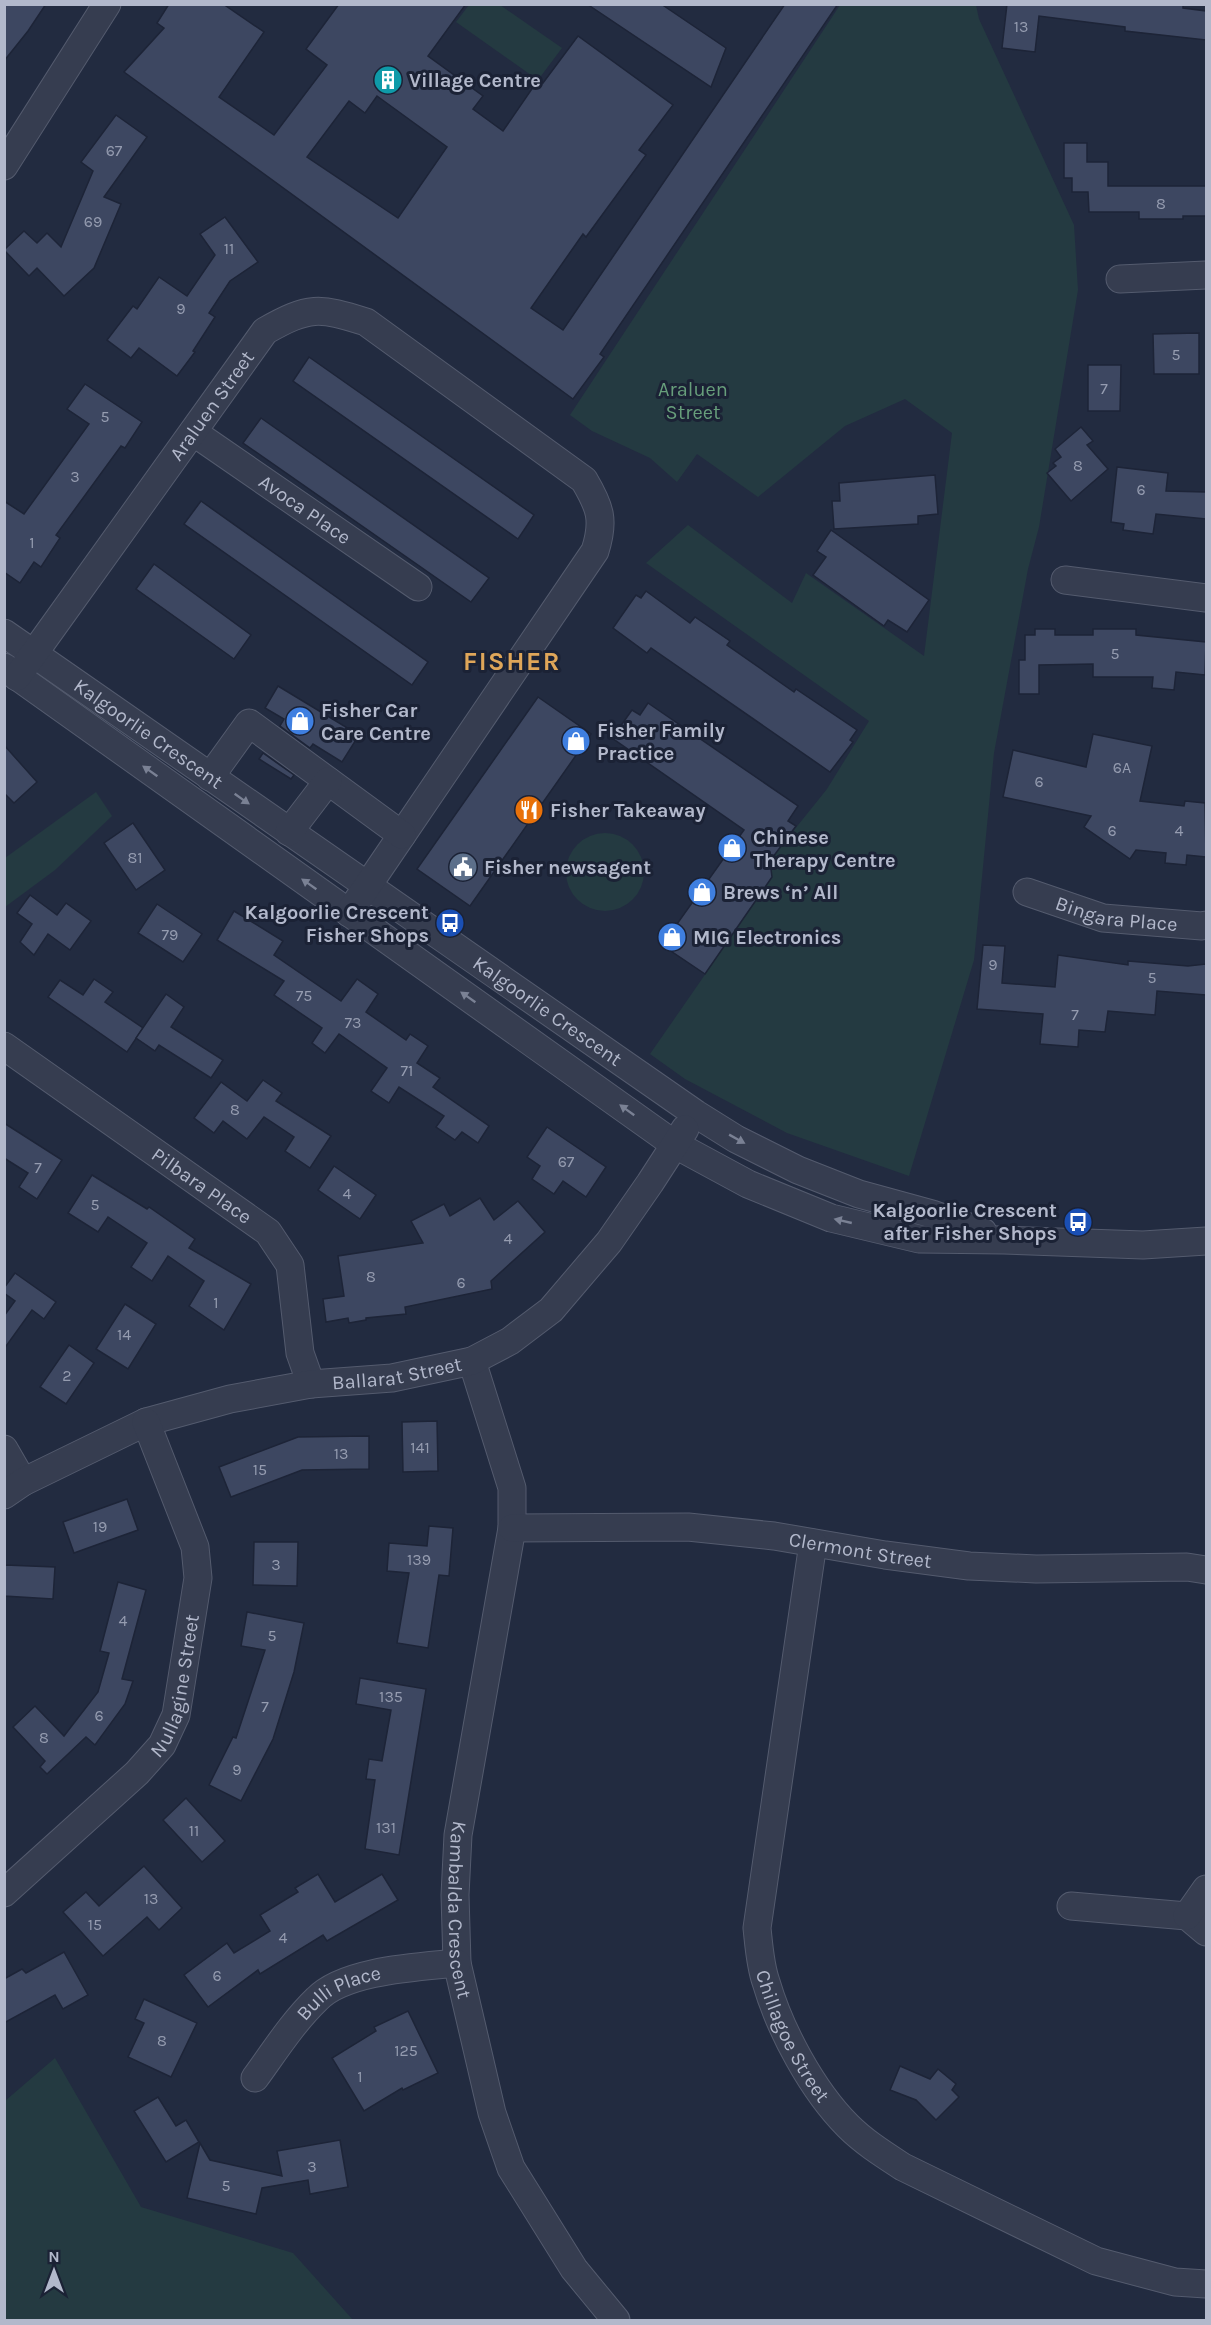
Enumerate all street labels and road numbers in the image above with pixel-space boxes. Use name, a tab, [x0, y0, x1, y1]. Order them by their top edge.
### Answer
street label: Araluen Street	[165, 346, 259, 465]
street label: Avoca Place	[254, 470, 355, 549]
street label: Kalgoorlie Crescent	[69, 674, 228, 794]
street label: Bingara Place	[1052, 892, 1178, 936]
street label: Kalgoorlie Crescent	[468, 951, 627, 1071]
street label: Pilbara Place	[147, 1143, 256, 1229]
street label: Ballarat Street	[331, 1352, 464, 1394]
street label: Clermont Street	[787, 1528, 934, 1573]
street label: Nullagine Street	[146, 1612, 204, 1762]
street label: Kambalda Crescent	[443, 1819, 476, 2002]
street label: Bulli Place	[292, 1961, 383, 2025]
street label: Chillagoe Street	[751, 1967, 835, 2107]

